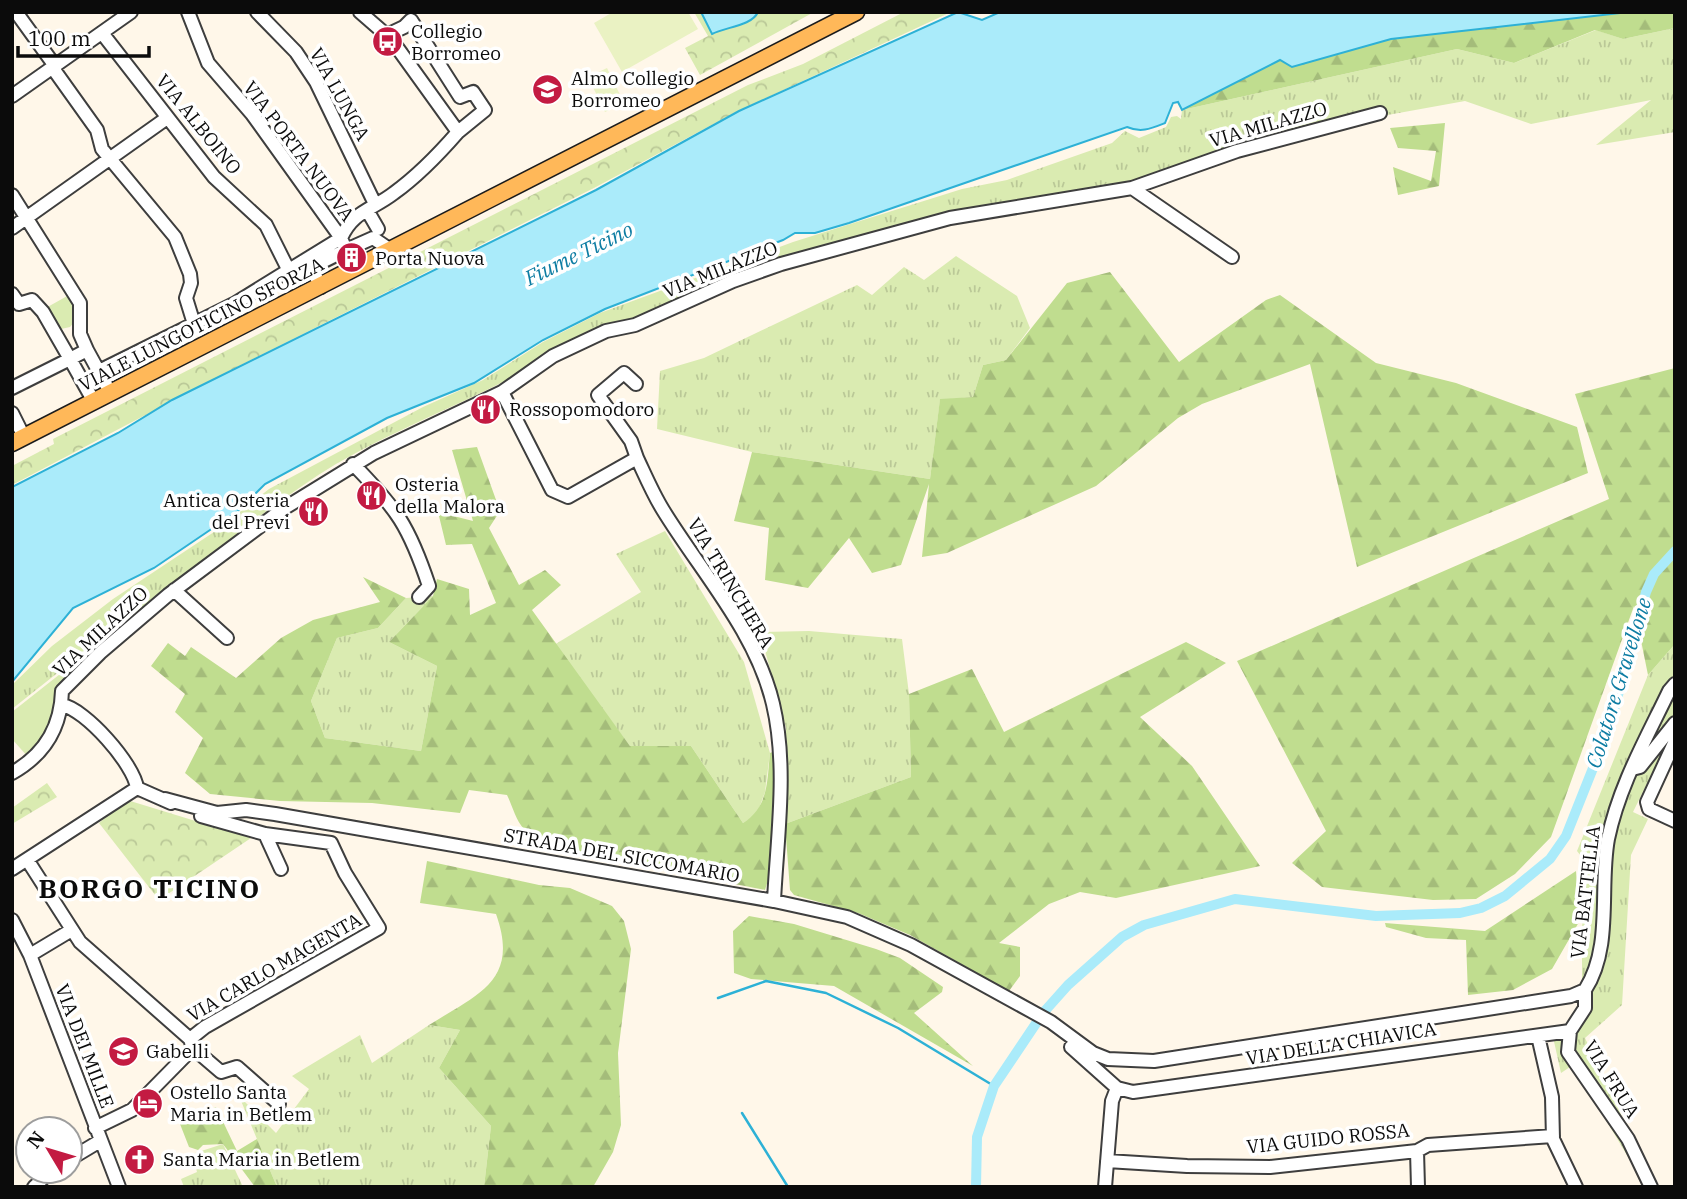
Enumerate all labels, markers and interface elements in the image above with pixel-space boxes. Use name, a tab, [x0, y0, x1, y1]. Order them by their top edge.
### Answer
scale bar	[18, 14, 149, 58]
place label: Collegio Borromeo	[411, 19, 501, 65]
text: 100 m	[28, 24, 91, 52]
bus stop icon: Collegio Borromeo	[371, 25, 405, 59]
street label: VIA LUNGA	[305, 43, 375, 145]
place label: Almo Collegio Borromeo	[571, 66, 694, 112]
street label: VIA ALBOINO	[151, 69, 247, 179]
school or university icon: Almo Collegio Borromeo	[531, 72, 565, 106]
street label: VIA PORTA NUOVA	[238, 76, 360, 226]
street label: VIA MILAZZO	[1206, 96, 1330, 152]
water label: Fiume Ticino	[519, 215, 638, 292]
street label: VIA MILAZZO	[659, 235, 781, 303]
building icon: Porta Nuova	[335, 241, 369, 275]
place label: Porta Nuova	[375, 246, 485, 270]
street label: VIALE LUNGOTICINO SFORZA	[74, 252, 328, 396]
restaurant icon: Rossopomodoro	[469, 392, 503, 426]
place label: Rossopomodoro	[509, 397, 654, 421]
place label: Osteria della Malora	[395, 472, 505, 518]
restaurant icon: Osteria della Malora	[355, 478, 389, 512]
place label: Antica Osteria del Previ	[163, 488, 290, 534]
restaurant icon: Antica Osteria del Previ	[296, 494, 330, 528]
street label: VIA TRINCHERA	[682, 513, 780, 653]
street label: VIA MILAZZO	[47, 581, 153, 681]
water label: Colatore Gravellone	[1579, 593, 1657, 771]
street label: STRADA DEL SICCOMARIO	[502, 822, 742, 888]
street label: VIA BATTELLA	[1565, 824, 1605, 960]
district label: BORGO TICINO	[39, 871, 261, 905]
street label: VIA CARLO MAGENTA	[182, 907, 366, 1027]
street label: VIA DEI MILLE	[50, 980, 120, 1112]
street label: VIA DELLA CHIAVICA	[1244, 1016, 1438, 1070]
school or university icon: Gabelli	[106, 1034, 140, 1068]
street label: VIA FRUA	[1579, 1035, 1645, 1123]
place label: Gabelli	[146, 1039, 209, 1063]
place label: Ostello Santa Maria in Betlem	[170, 1080, 312, 1126]
hotel icon: Ostello Santa Maria in Betlem	[130, 1086, 164, 1120]
north arrow	[14, 1115, 84, 1185]
street label: VIA GUIDO ROSSA	[1245, 1118, 1411, 1158]
text: N	[22, 1126, 50, 1153]
church icon: Santa Maria in Betlem	[123, 1142, 157, 1176]
place label: Santa Maria in Betlem	[163, 1147, 360, 1171]

